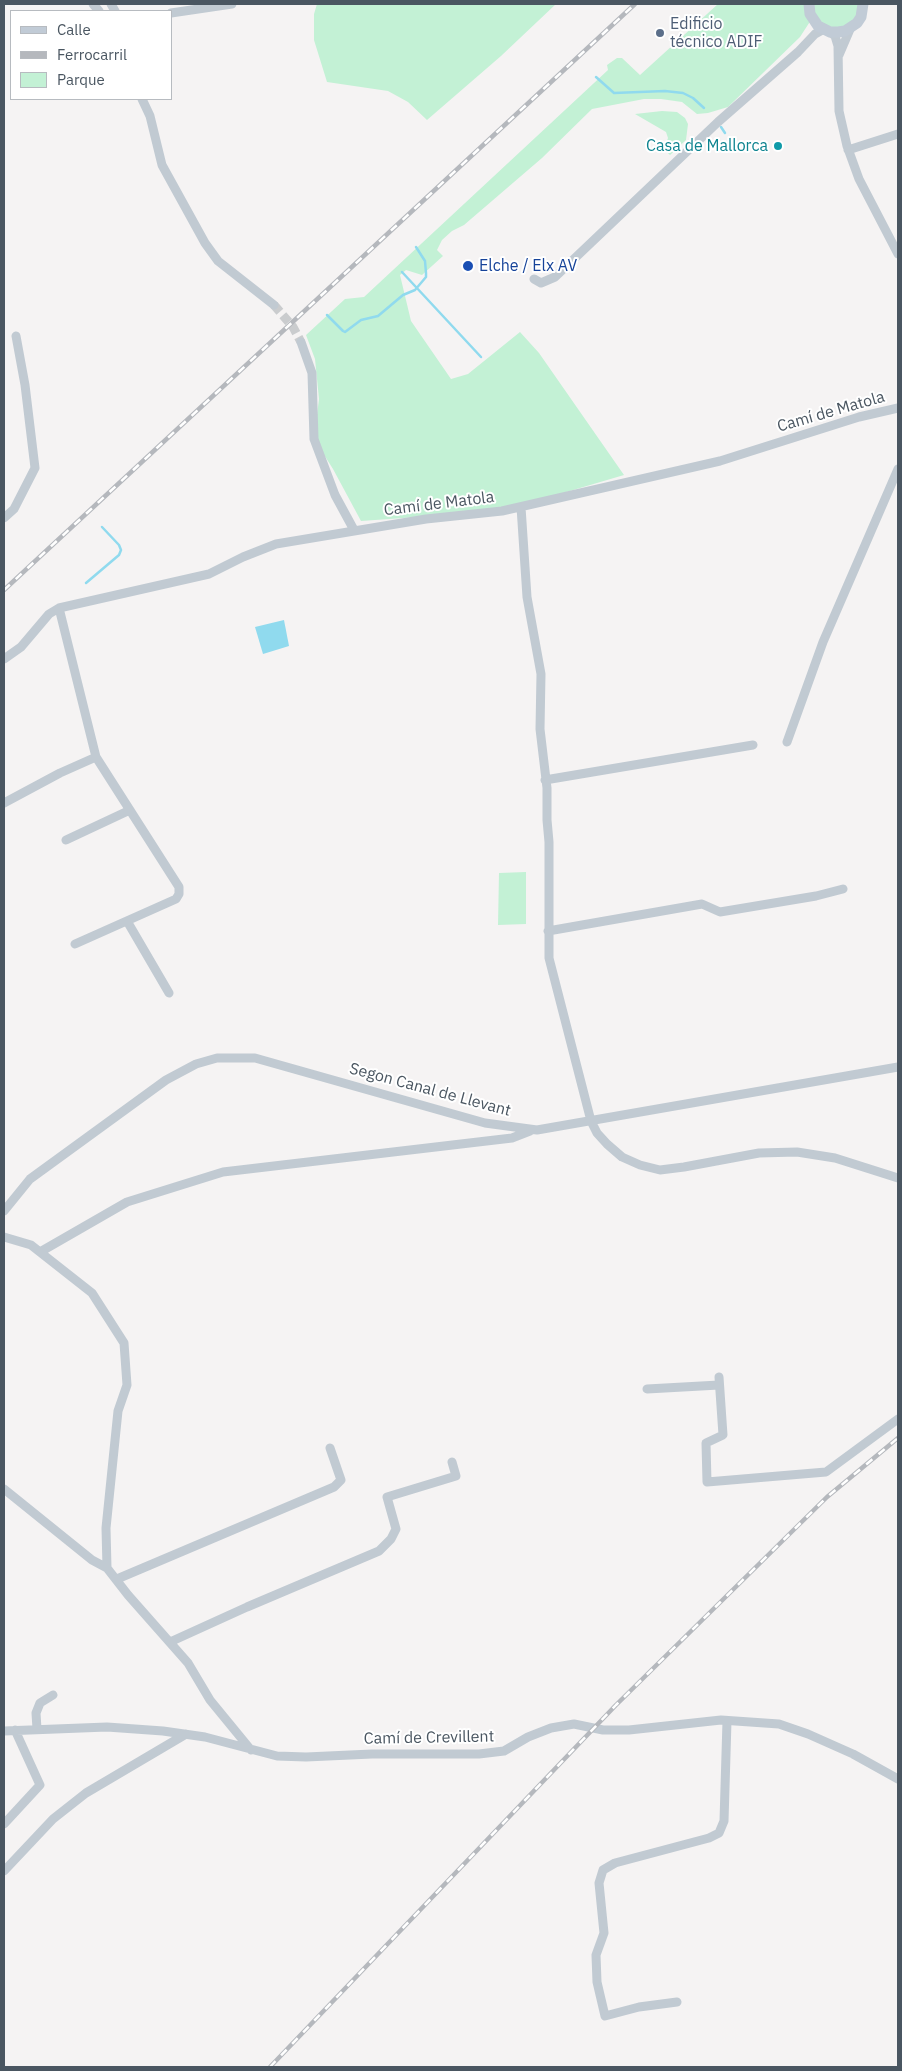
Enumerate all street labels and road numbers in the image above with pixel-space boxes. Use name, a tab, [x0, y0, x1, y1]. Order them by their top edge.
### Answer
street label: Camí de Matola	[775, 387, 887, 437]
street label: Camí de Matola	[383, 488, 495, 520]
street label: Segon Canal de Llevant	[347, 1059, 513, 1121]
street label: Camí de Crevillent	[364, 1727, 494, 1749]

